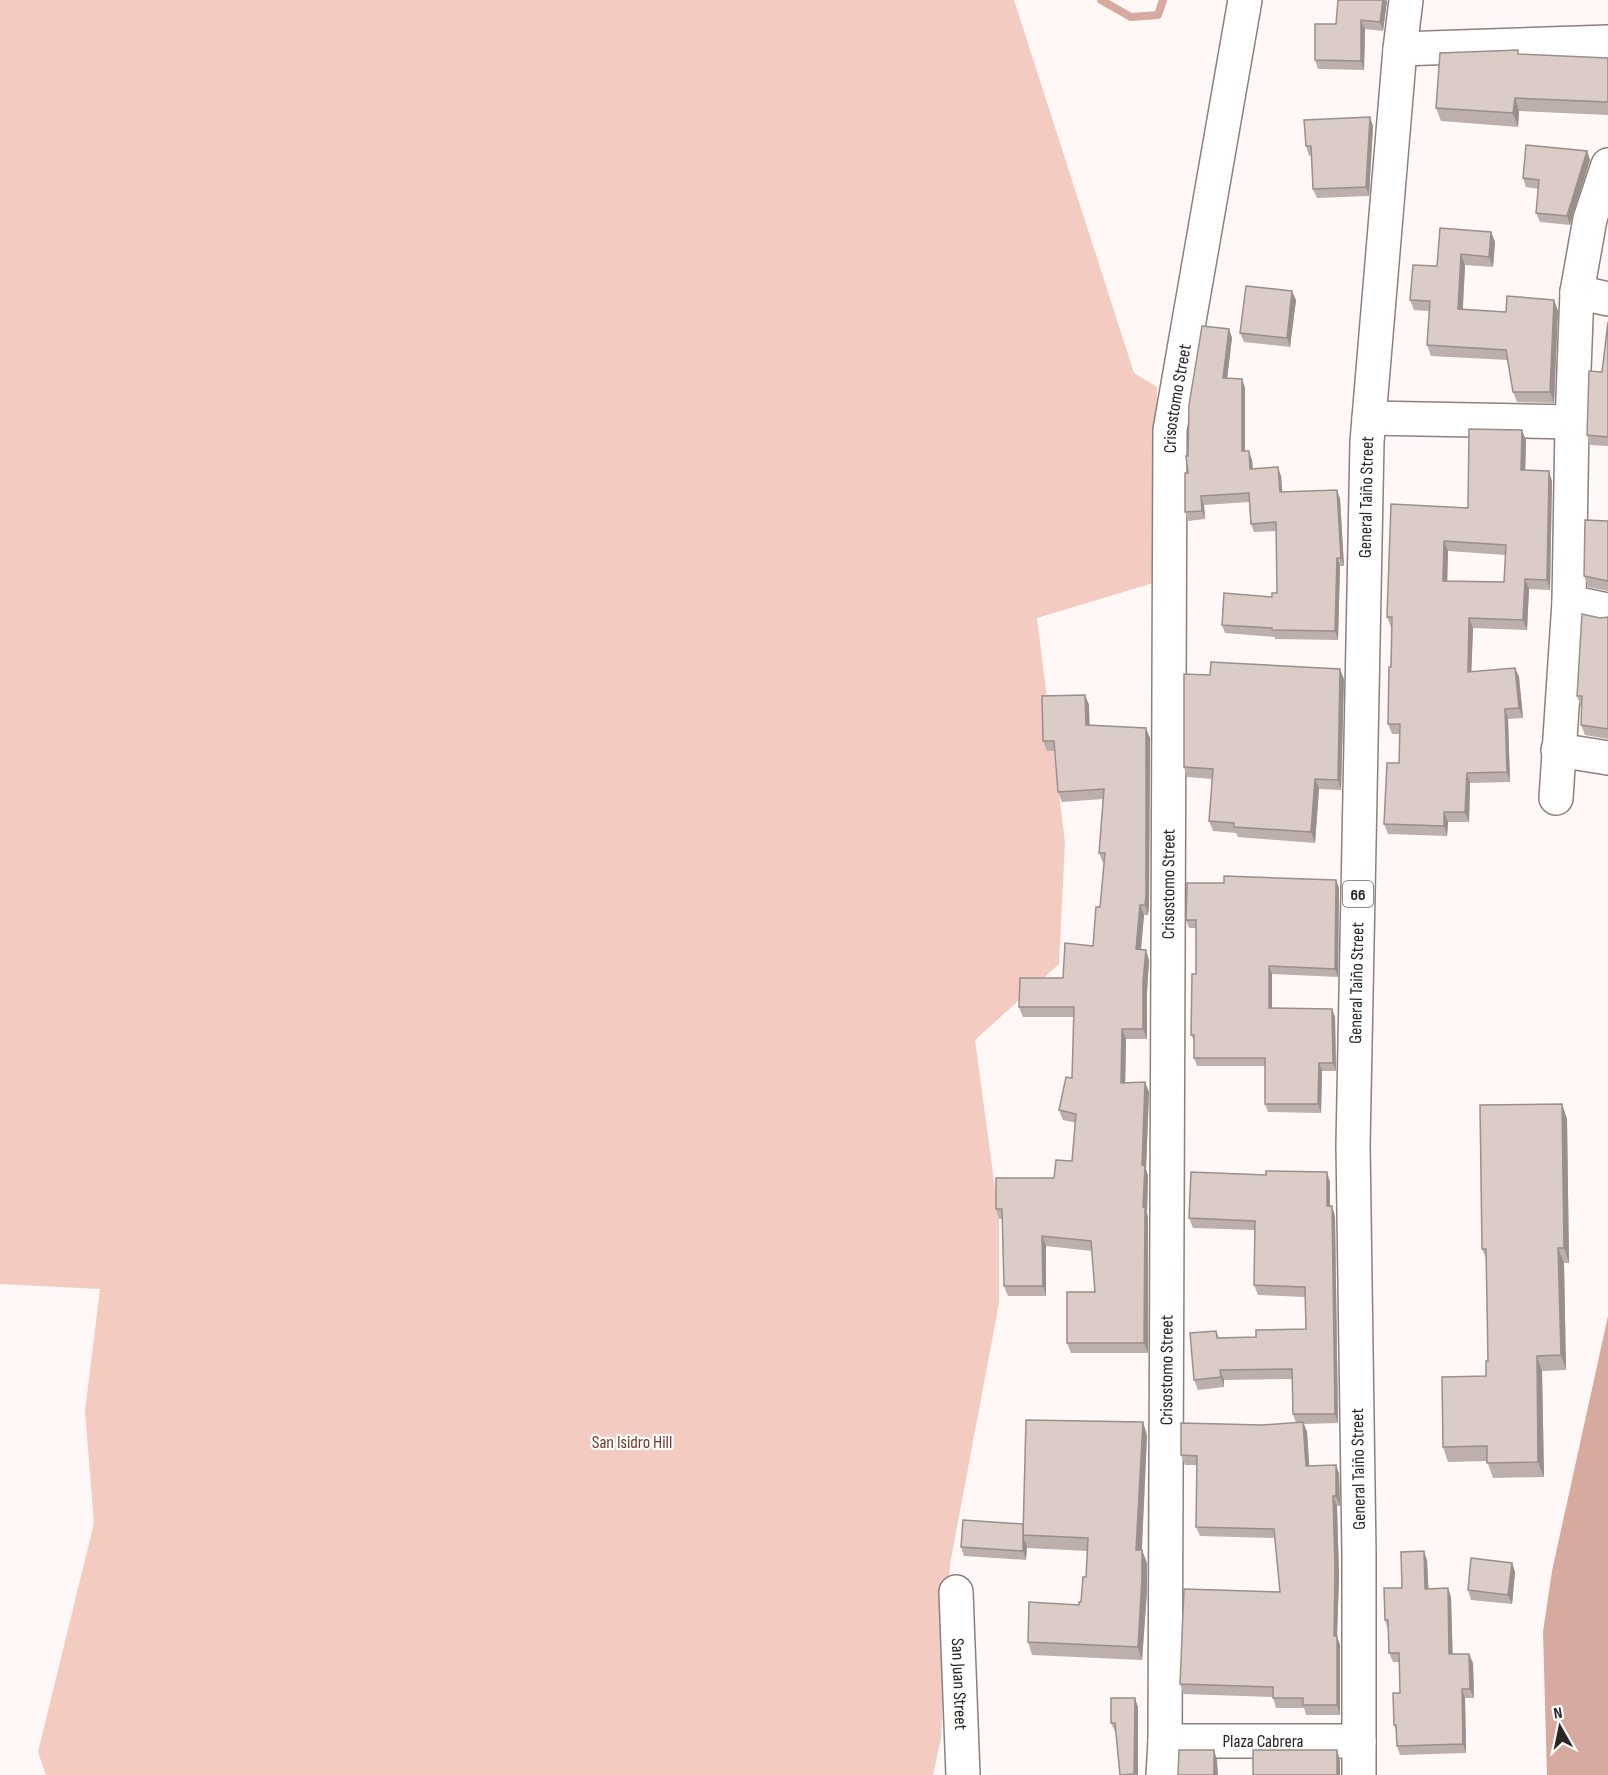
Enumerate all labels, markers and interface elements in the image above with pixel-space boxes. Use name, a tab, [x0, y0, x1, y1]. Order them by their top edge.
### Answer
street label: Crisostomo Street	[1160, 342, 1196, 453]
street label: General Taiño Street	[1355, 435, 1378, 558]
street label: Crisostomo Street	[1158, 828, 1179, 939]
road number: 66	[1343, 881, 1373, 907]
street label: General Taiño Street	[1345, 921, 1368, 1044]
street label: Crisostomo Street	[1156, 1314, 1178, 1425]
street label: General Taiño Street	[1347, 1408, 1370, 1530]
park label: San Isidro Hill	[592, 1432, 672, 1453]
street label: San Juan Street	[947, 1638, 971, 1731]
north arrow	[1530, 1697, 1590, 1757]
text: N	[1552, 1704, 1564, 1724]
street label: Plaza Cabrera	[1222, 1731, 1304, 1752]

